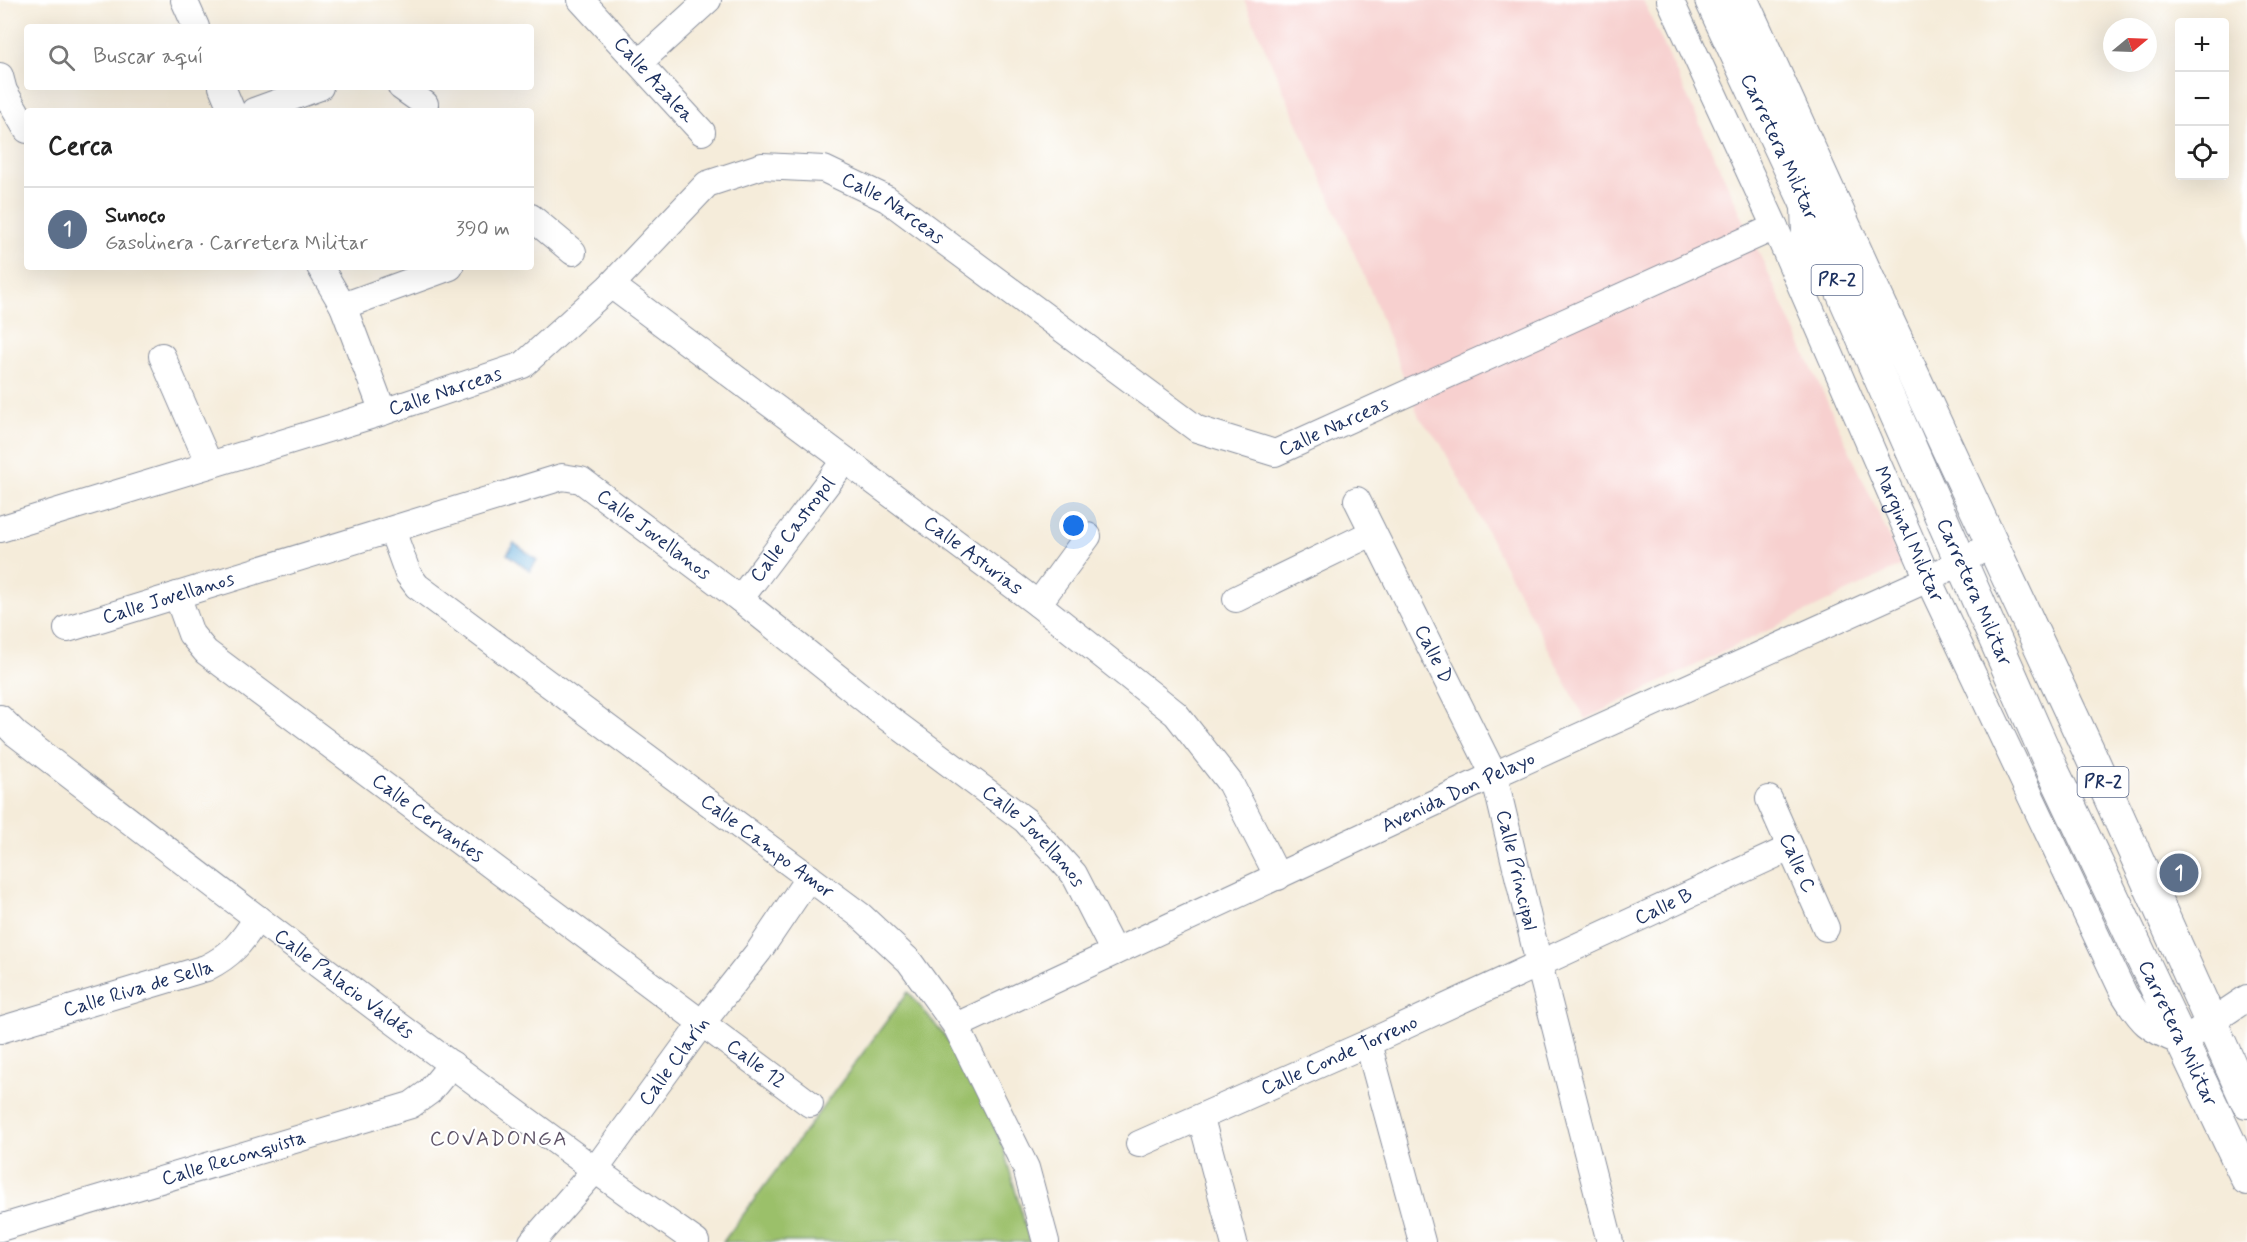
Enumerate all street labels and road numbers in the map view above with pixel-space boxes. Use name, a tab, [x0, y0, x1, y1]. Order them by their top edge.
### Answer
street label: Calle Azalea	[607, 31, 701, 129]
street label: Carretera Militar	[1734, 69, 1825, 225]
street label: Calle Narceas	[837, 166, 950, 251]
road number: PR-2	[1812, 265, 1862, 295]
street label: Calle Narceas	[385, 360, 505, 423]
street label: Calle Narceas	[1274, 390, 1393, 463]
street label: Marginal Militar	[1867, 462, 1951, 607]
street label: Calle Castropol	[744, 471, 841, 588]
street label: Calle Jovellanos	[591, 483, 717, 586]
street label: Calle Asturias	[918, 509, 1029, 602]
street label: Carretera Militar	[1930, 514, 2019, 671]
street label: Calle Jovellanos	[99, 565, 238, 631]
street label: Calle D	[1408, 620, 1460, 688]
street label: Avenida Don Pelayo	[1377, 745, 1539, 839]
street label: Calle Cervantes	[366, 767, 490, 869]
road number: PR-2	[2078, 767, 2128, 797]
street label: Calle Jovellanos	[976, 779, 1092, 892]
street label: Calle Campo Amor	[695, 788, 840, 905]
street label: Calle Principal	[1489, 807, 1544, 933]
street label: Calle C	[1772, 829, 1822, 897]
street label: Calle B	[1630, 881, 1697, 931]
street label: Calle Palacio Valdés	[269, 922, 420, 1046]
street label: Calle Riva de Sella	[60, 953, 218, 1024]
street label: Carretera Militar	[2132, 956, 2224, 1111]
street label: Calle Conde Torreno	[1256, 1008, 1422, 1102]
street label: Calle Clarín	[632, 1011, 716, 1112]
street label: Calle 12	[721, 1033, 791, 1095]
street label: Calle Reconquista	[158, 1124, 309, 1192]

